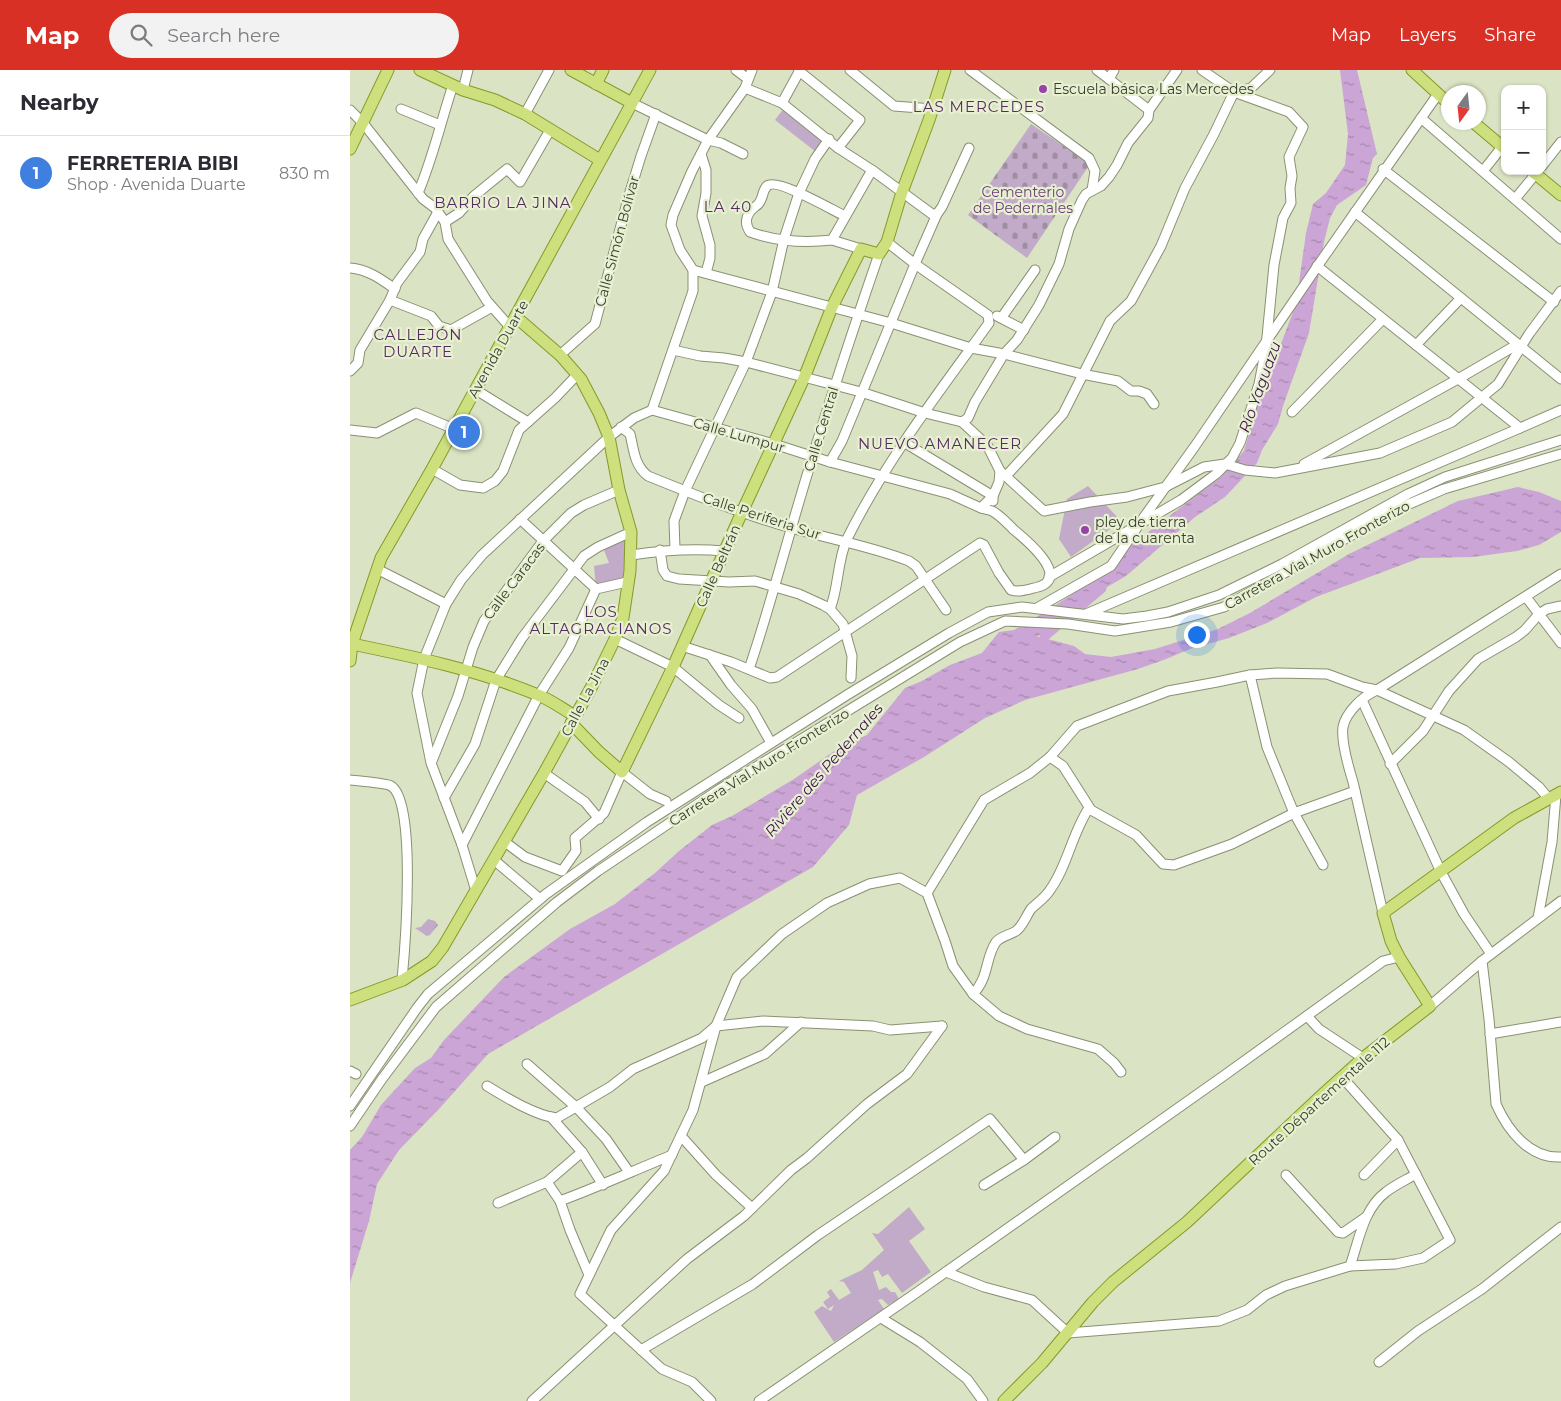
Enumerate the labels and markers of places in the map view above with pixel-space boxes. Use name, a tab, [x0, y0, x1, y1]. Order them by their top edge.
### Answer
place label: Escuela básica Las Mercedes	[1053, 80, 1254, 98]
marker: Escuela básica Las Mercedes	[1037, 83, 1049, 95]
pin: 1	[448, 413, 480, 451]
place label: pley de tierra de la cuarenta	[1095, 513, 1195, 547]
marker: pley de tierra de la cuarenta	[1079, 524, 1091, 536]

